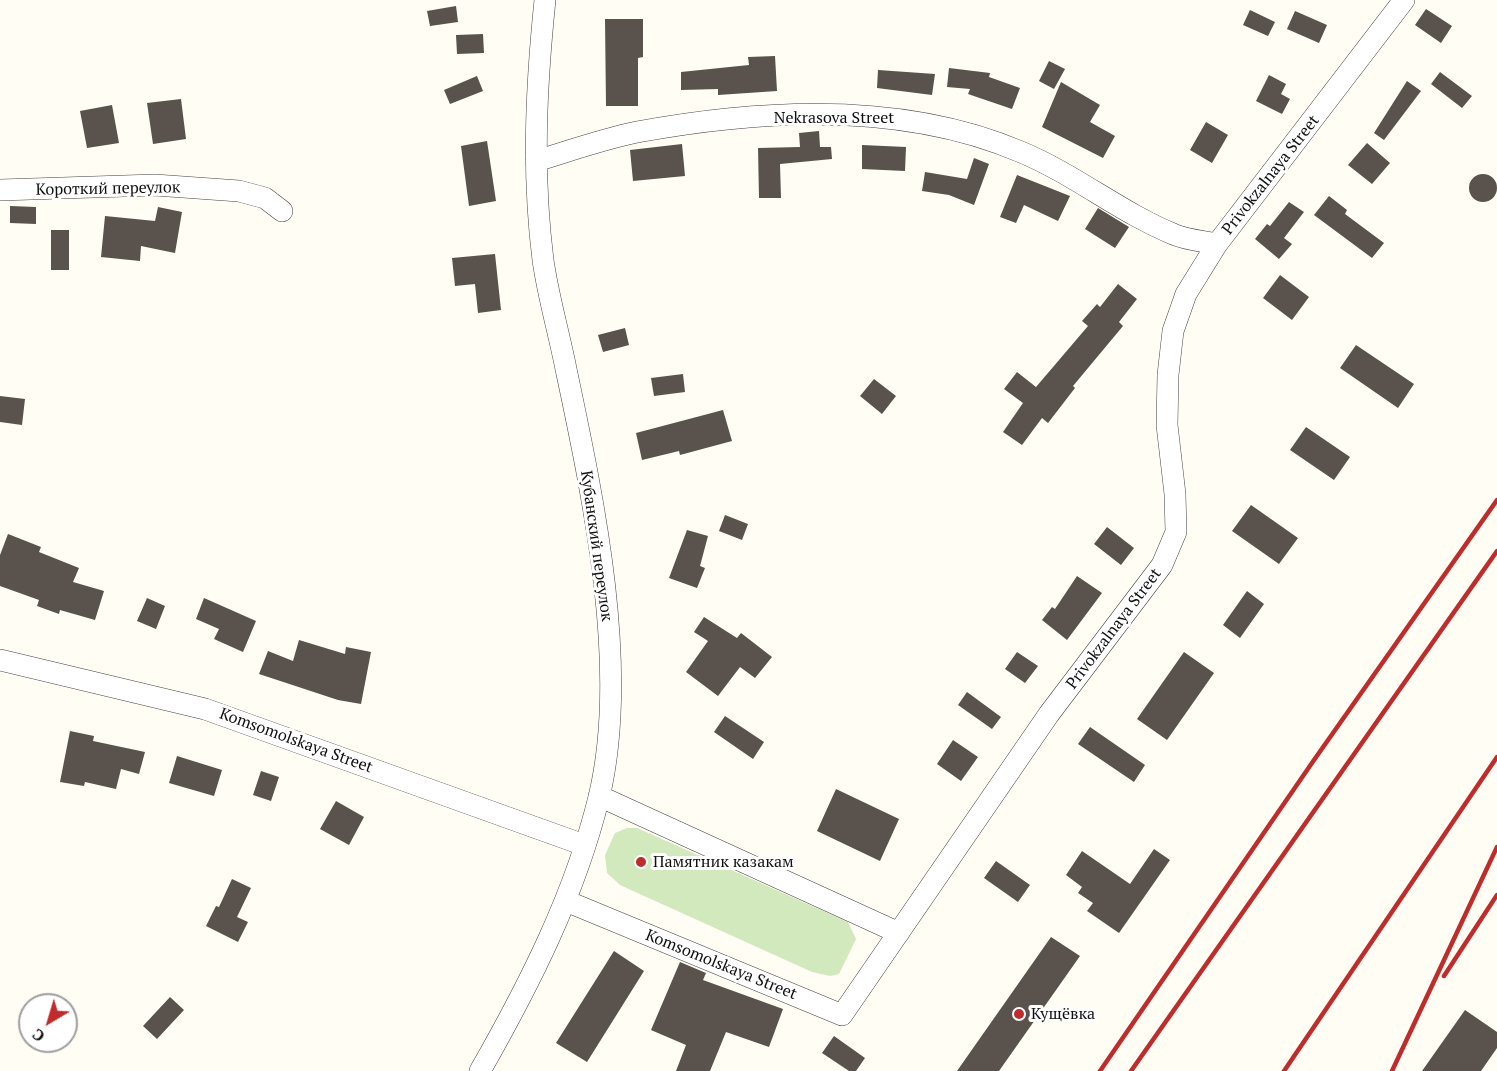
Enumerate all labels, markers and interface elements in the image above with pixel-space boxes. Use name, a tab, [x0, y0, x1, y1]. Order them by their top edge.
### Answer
street label: Nekrasova Street	[774, 108, 894, 128]
street label: Privokzalnaya Street	[1218, 112, 1324, 238]
street label: Короткий переулок	[35, 178, 181, 200]
street label: Кубанский переулок	[576, 469, 616, 623]
street label: Privokzalnaya Street	[1062, 565, 1166, 693]
street label: Komsomolskaya Street	[217, 704, 375, 778]
place label: Памятник казакам	[653, 852, 794, 872]
marker: Памятник казакам	[634, 855, 648, 869]
street label: Komsomolskaya Street	[643, 926, 799, 1004]
north arrow	[18, 993, 78, 1053]
place label: Кущёвка	[1031, 1004, 1095, 1024]
marker: Кущёвка	[1012, 1007, 1026, 1021]
text: С	[27, 1024, 49, 1047]

